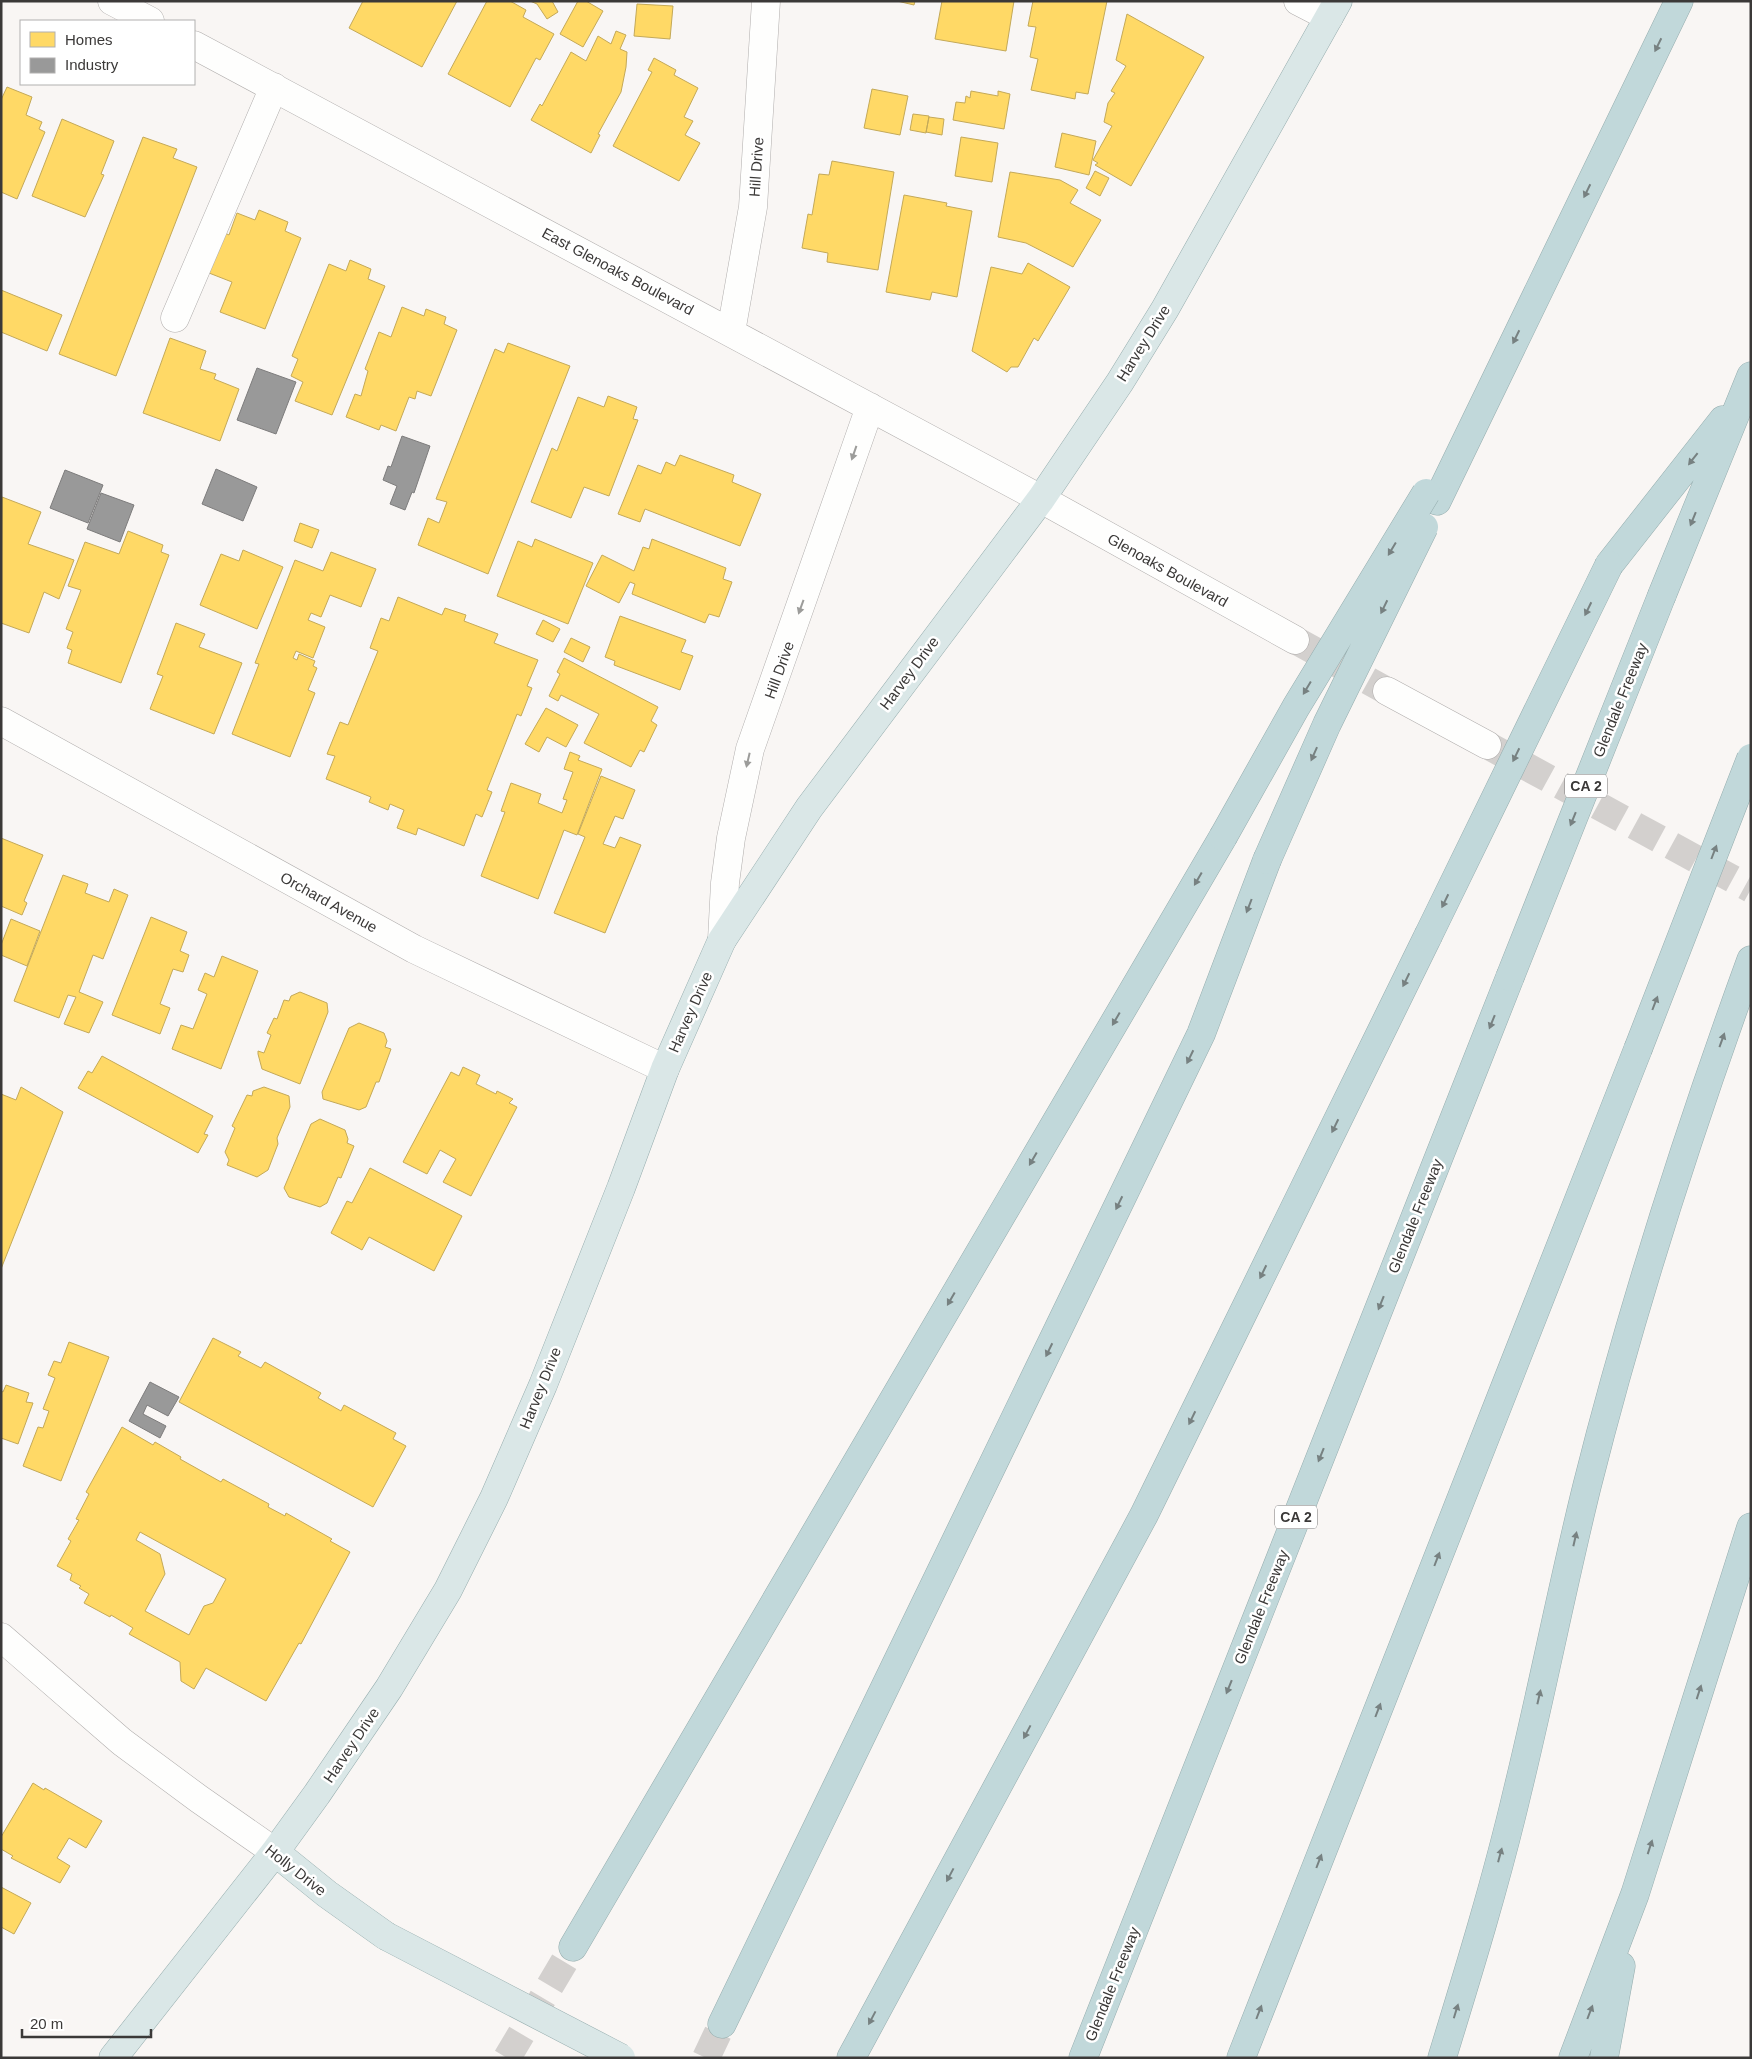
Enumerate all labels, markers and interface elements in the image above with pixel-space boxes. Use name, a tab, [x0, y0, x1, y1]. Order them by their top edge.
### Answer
legend	[20, 20, 195, 85]
text: Homes	[65, 31, 113, 48]
one-way arrow	[1654, 38, 1662, 52]
text: Industry	[65, 56, 119, 73]
street label: Hill Drive	[745, 136, 767, 198]
one-way arrow	[1583, 184, 1591, 198]
street label: East Glenoaks Boulevard	[539, 224, 697, 318]
street label: Harvey Drive	[1113, 302, 1173, 384]
one-way arrow	[1512, 330, 1520, 344]
one-way arrow	[850, 446, 858, 461]
one-way arrow	[1687, 452, 1698, 465]
one-way arrow	[1689, 512, 1697, 527]
street label: Glenoaks Boulevard	[1105, 530, 1231, 610]
one-way arrow	[1387, 543, 1396, 556]
one-way arrow	[797, 600, 805, 615]
one-way arrow	[1380, 600, 1388, 614]
one-way arrow	[1584, 602, 1592, 616]
street label: Harvey Drive	[876, 633, 942, 713]
street label: Hill Drive	[761, 639, 797, 701]
street label: Glendale Freeway	[1589, 640, 1651, 760]
one-way arrow	[1303, 682, 1312, 695]
one-way arrow	[1310, 747, 1318, 761]
one-way arrow	[1512, 748, 1520, 762]
one-way arrow	[744, 753, 752, 768]
road number: CA 2	[1565, 774, 1607, 798]
one-way arrow	[1568, 812, 1576, 826]
one-way arrow	[1710, 844, 1718, 859]
street label: Orchard Avenue	[278, 868, 380, 936]
one-way arrow	[1193, 872, 1202, 885]
one-way arrow	[1441, 894, 1449, 908]
one-way arrow	[1245, 899, 1253, 913]
street label: Harvey Drive	[665, 969, 715, 1055]
one-way arrow	[1402, 973, 1410, 987]
one-way arrow	[1652, 996, 1660, 1011]
one-way arrow	[1111, 1012, 1120, 1025]
one-way arrow	[1488, 1015, 1496, 1030]
one-way arrow	[1718, 1032, 1726, 1047]
one-way arrow	[1186, 1050, 1194, 1064]
one-way arrow	[1331, 1119, 1339, 1133]
one-way arrow	[1029, 1152, 1038, 1166]
street label: Glendale Freeway	[1384, 1156, 1446, 1276]
one-way arrow	[1115, 1196, 1123, 1210]
one-way arrow	[1259, 1265, 1267, 1279]
one-way arrow	[947, 1293, 956, 1306]
one-way arrow	[1377, 1296, 1384, 1311]
one-way arrow	[1044, 1342, 1053, 1357]
street label: Harvey Drive	[516, 1345, 564, 1431]
one-way arrow	[1188, 1411, 1196, 1425]
one-way arrow	[1317, 1448, 1325, 1463]
road number: CA 2	[1275, 1505, 1317, 1528]
one-way arrow	[1571, 1531, 1579, 1546]
street label: Glendale Freeway	[1230, 1547, 1292, 1667]
one-way arrow	[1434, 1552, 1442, 1566]
one-way arrow	[1225, 1680, 1233, 1694]
one-way arrow	[1695, 1685, 1703, 1700]
one-way arrow	[1535, 1689, 1543, 1704]
one-way arrow	[1374, 1702, 1382, 1717]
street label: Harvey Drive	[320, 1704, 382, 1786]
one-way arrow	[1023, 1725, 1031, 1740]
one-way arrow	[1646, 1840, 1654, 1855]
street label: Holly Drive	[262, 1841, 330, 1899]
one-way arrow	[1497, 1847, 1505, 1862]
one-way arrow	[1315, 1854, 1323, 1868]
one-way arrow	[946, 1868, 954, 1883]
street label: Glendale Freeway	[1081, 1924, 1143, 2044]
one-way arrow	[1453, 2003, 1461, 2018]
one-way arrow	[1586, 2004, 1594, 2019]
one-way arrow	[1256, 2005, 1263, 2020]
scale bar	[22, 2006, 151, 2038]
one-way arrow	[868, 2011, 876, 2025]
text: 20 m	[30, 2015, 63, 2032]

